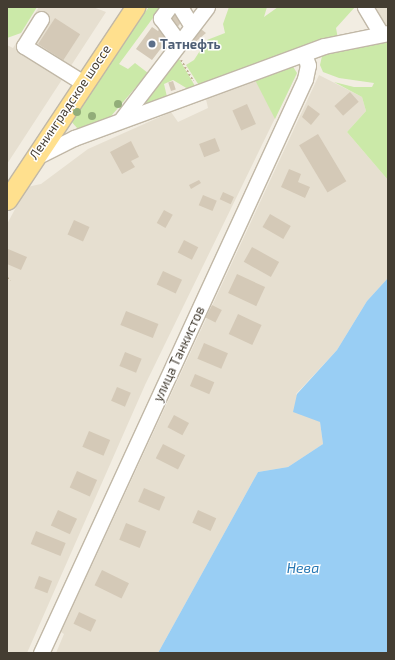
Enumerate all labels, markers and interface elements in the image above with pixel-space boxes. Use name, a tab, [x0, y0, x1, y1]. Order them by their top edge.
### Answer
place label: Татнефть	[160, 36, 221, 52]
marker: Татнефть	[147, 39, 157, 49]
street label: Ленинградское шоссе	[26, 42, 114, 162]
street label: улица Танкистов	[150, 304, 208, 404]
water label: Нева	[287, 560, 319, 576]

